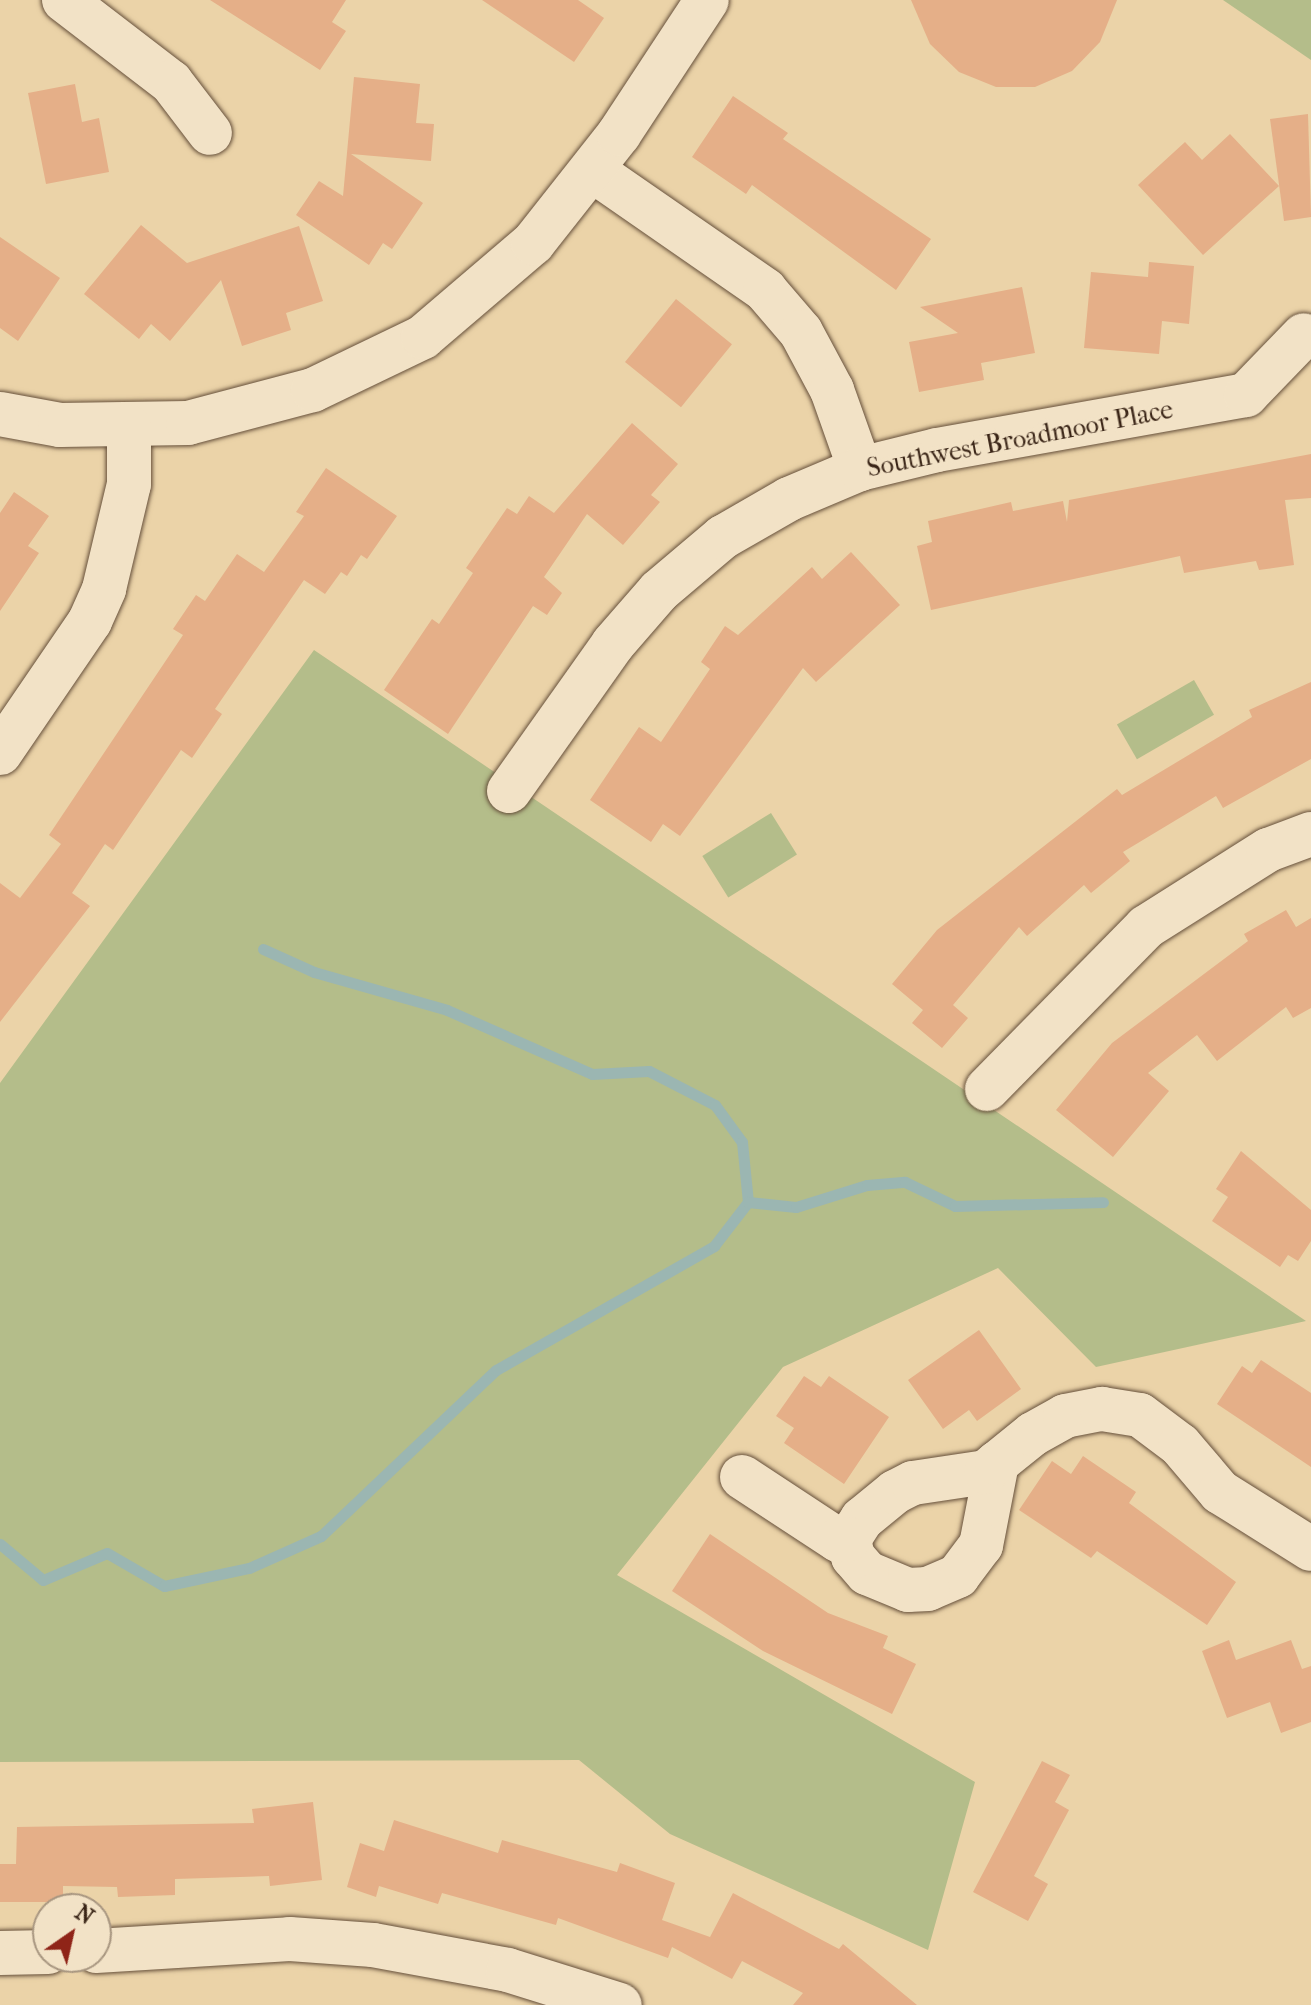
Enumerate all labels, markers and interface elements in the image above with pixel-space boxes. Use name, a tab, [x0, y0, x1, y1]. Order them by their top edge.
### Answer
street label: Southwest Broadmoor Place	[864, 394, 1176, 484]
north arrow	[32, 1893, 112, 1973]
text: N	[70, 1899, 98, 1930]

